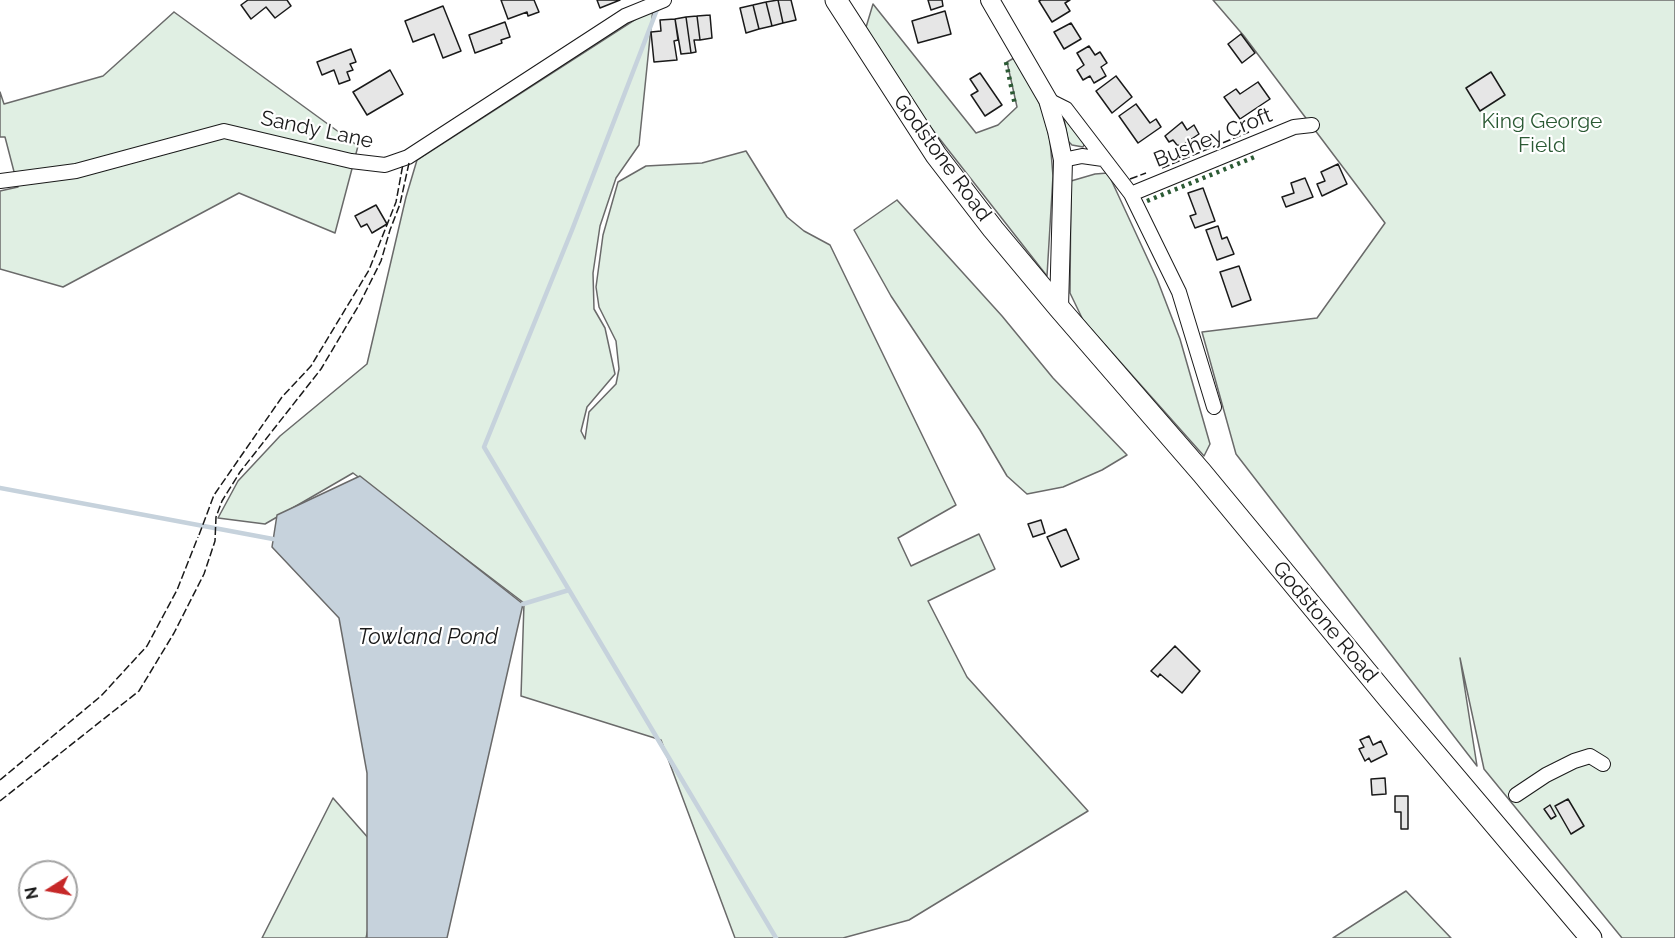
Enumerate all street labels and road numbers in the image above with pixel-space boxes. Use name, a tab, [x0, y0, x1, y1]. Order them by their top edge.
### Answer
street label: Godstone Road	[888, 90, 996, 226]
street label: Bushey Croft	[1150, 103, 1276, 173]
street label: Sandy Lane	[258, 106, 376, 154]
street label: Godstone Road	[1267, 556, 1383, 688]

